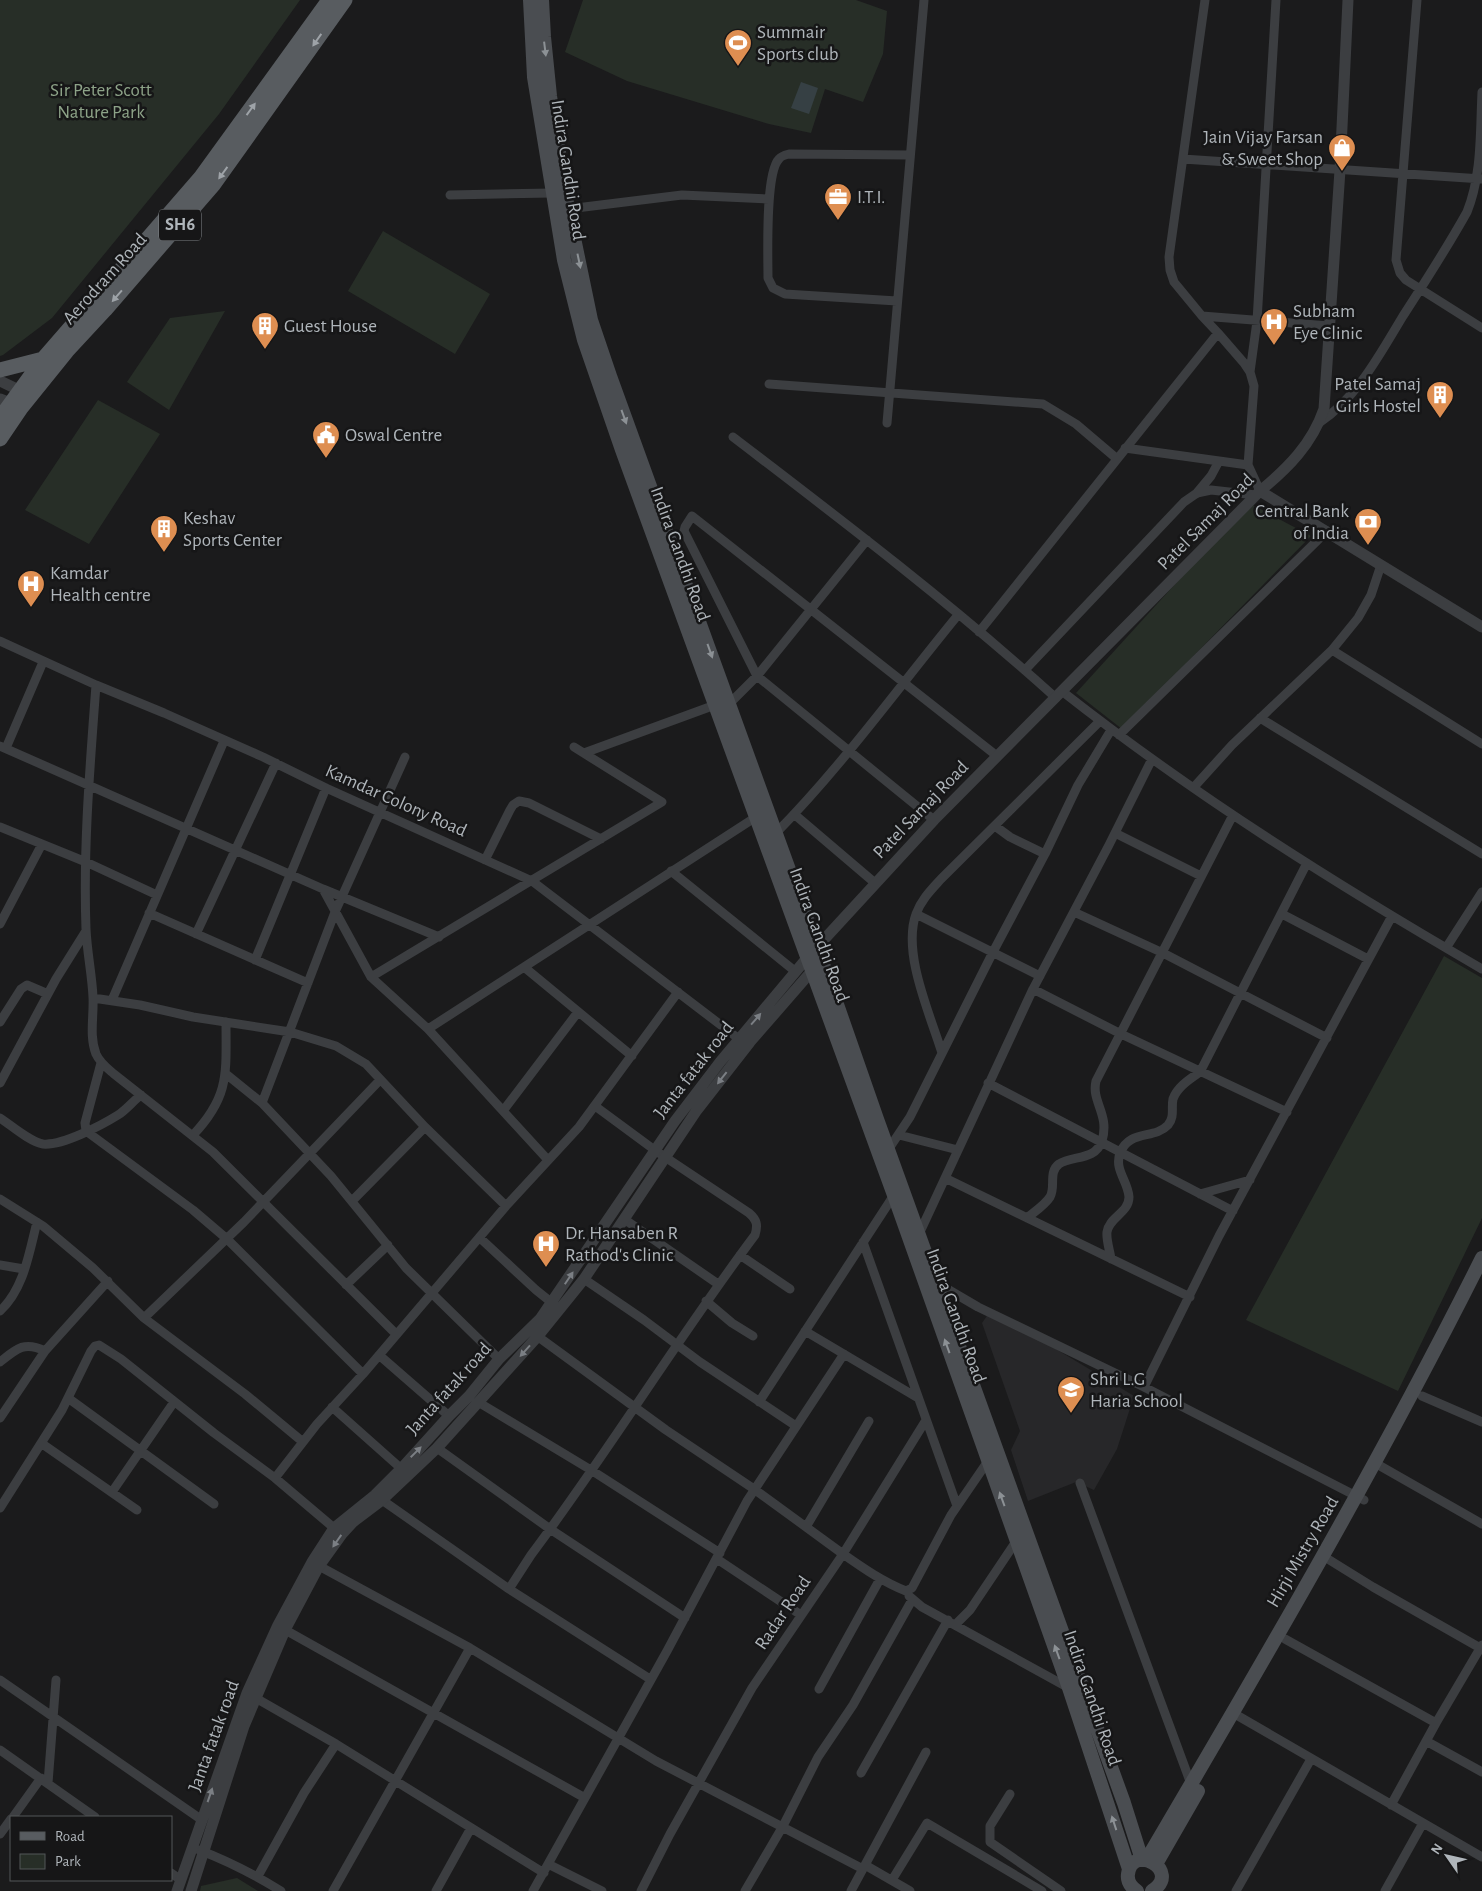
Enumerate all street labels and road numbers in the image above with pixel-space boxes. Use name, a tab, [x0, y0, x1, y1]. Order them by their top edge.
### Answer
street label: Indira Gandhi Road	[548, 98, 589, 242]
road number: SH6	[159, 210, 201, 240]
street label: Aerodram Road	[59, 230, 151, 328]
street label: Patel Samaj Road	[1154, 470, 1258, 574]
street label: Indira Gandhi Road	[647, 484, 713, 624]
street label: Patel Samaj Road	[870, 757, 972, 863]
street label: Kamdar Colony Road	[322, 761, 470, 841]
street label: Indira Gandhi Road	[786, 865, 852, 1005]
street label: Janta fatak road	[651, 1018, 738, 1122]
street label: Indira Gandhi Road	[923, 1246, 989, 1386]
street label: Janta fatak road	[403, 1339, 495, 1439]
street label: Hirji Mistry Road	[1264, 1493, 1342, 1611]
street label: Radar Road	[752, 1573, 815, 1653]
street label: Indira Gandhi Road	[1060, 1628, 1124, 1768]
street label: Janta fatak road	[185, 1678, 243, 1794]

